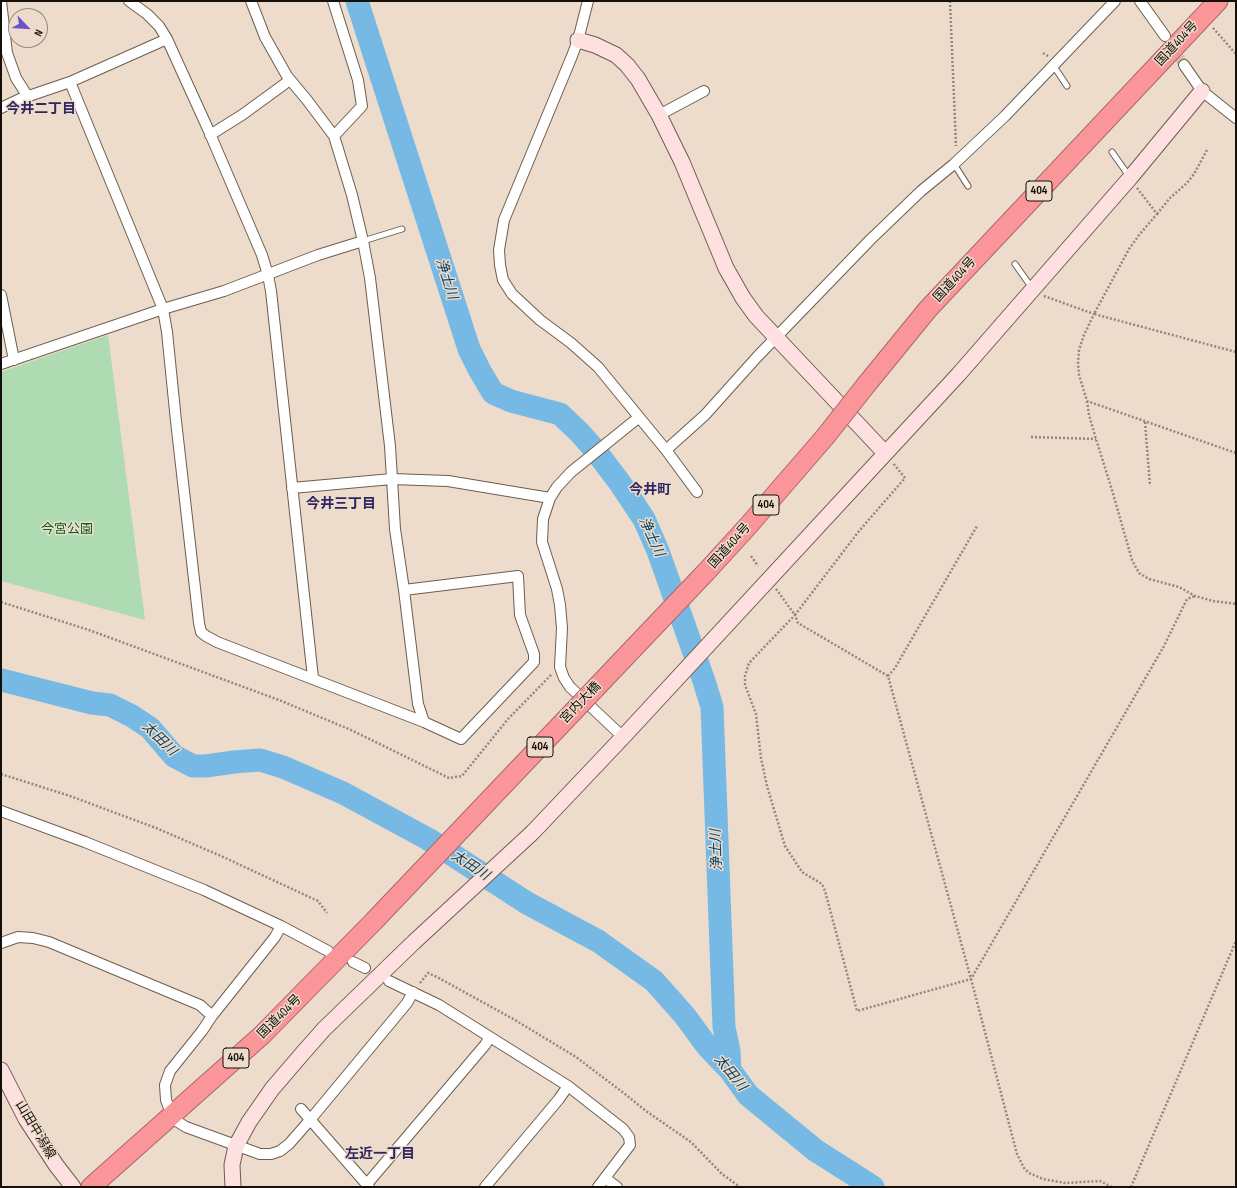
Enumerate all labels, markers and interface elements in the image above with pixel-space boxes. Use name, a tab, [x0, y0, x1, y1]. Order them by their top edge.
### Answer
north arrow	[8, 8, 48, 48]
street label: 国道404号	[1152, 18, 1202, 70]
text: N	[31, 27, 46, 38]
district label: 今井二丁目	[6, 101, 76, 117]
road number: 404	[1026, 181, 1052, 201]
street label: 国道404号	[930, 254, 980, 306]
water label: 浄土川	[432, 256, 460, 302]
district label: 今井町	[629, 482, 671, 498]
road number: 404	[753, 495, 779, 515]
district label: 今井三丁目	[306, 496, 376, 512]
water label: 浄土川	[635, 514, 667, 560]
street label: 国道404号	[706, 520, 754, 572]
park label: 今宮公園	[41, 522, 93, 538]
street label: 宮内大橋	[557, 679, 605, 727]
water label: 太田川	[138, 718, 180, 760]
road number: 404	[527, 737, 553, 757]
water label: 浄土川	[708, 829, 726, 871]
water label: 太田川	[448, 848, 492, 884]
street label: 国道404号	[255, 992, 305, 1042]
road number: 404	[223, 1048, 249, 1068]
water label: 太田川	[710, 1051, 750, 1095]
street label: 山田中潟線	[12, 1098, 58, 1162]
district label: 左近一丁目	[345, 1146, 415, 1162]

